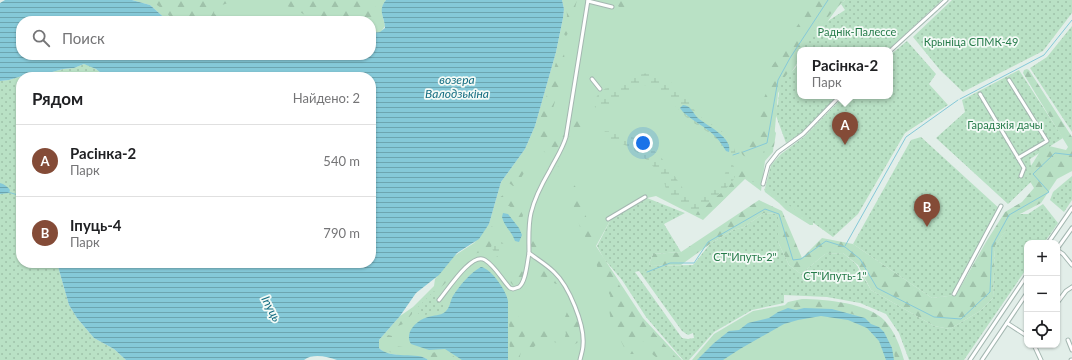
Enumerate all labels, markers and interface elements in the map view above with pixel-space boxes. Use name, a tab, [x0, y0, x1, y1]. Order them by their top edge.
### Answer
search box	[16, 16, 376, 60]
park label: Раднік-Палессе	[818, 25, 897, 38]
icon: search	[30, 27, 52, 49]
text: Поиск	[62, 29, 105, 47]
park label: Крыніца СПМК-49	[924, 35, 1018, 48]
popup	[797, 47, 893, 99]
text: Расінка-2	[812, 56, 878, 74]
water label: возера Валодзькіна	[425, 72, 489, 101]
text: Парк	[812, 74, 842, 90]
text: Рядом	[32, 88, 83, 109]
text: Найдено: 2	[293, 90, 360, 106]
pin: A	[832, 112, 858, 145]
park label: Гарадзкія дачы	[967, 118, 1043, 131]
your location	[633, 133, 653, 153]
text: Расінка-2	[70, 144, 136, 162]
text: A	[40, 153, 50, 169]
text: 540 m	[323, 153, 360, 169]
text: Парк	[70, 162, 100, 178]
pin: B	[914, 194, 940, 227]
text: Іпуць-4	[70, 216, 122, 234]
text: B	[41, 225, 49, 241]
text: 790 m	[323, 225, 360, 241]
text: Парк	[70, 234, 100, 250]
map controls	[1024, 240, 1060, 348]
button: +	[1024, 240, 1060, 276]
park label: СТ"Ипуть-2"	[713, 250, 777, 263]
park label: СТ"Ипуть-1"	[803, 269, 867, 282]
button: −	[1024, 276, 1060, 312]
water label: Іпуць	[258, 293, 284, 324]
button: locate	[1024, 312, 1060, 348]

